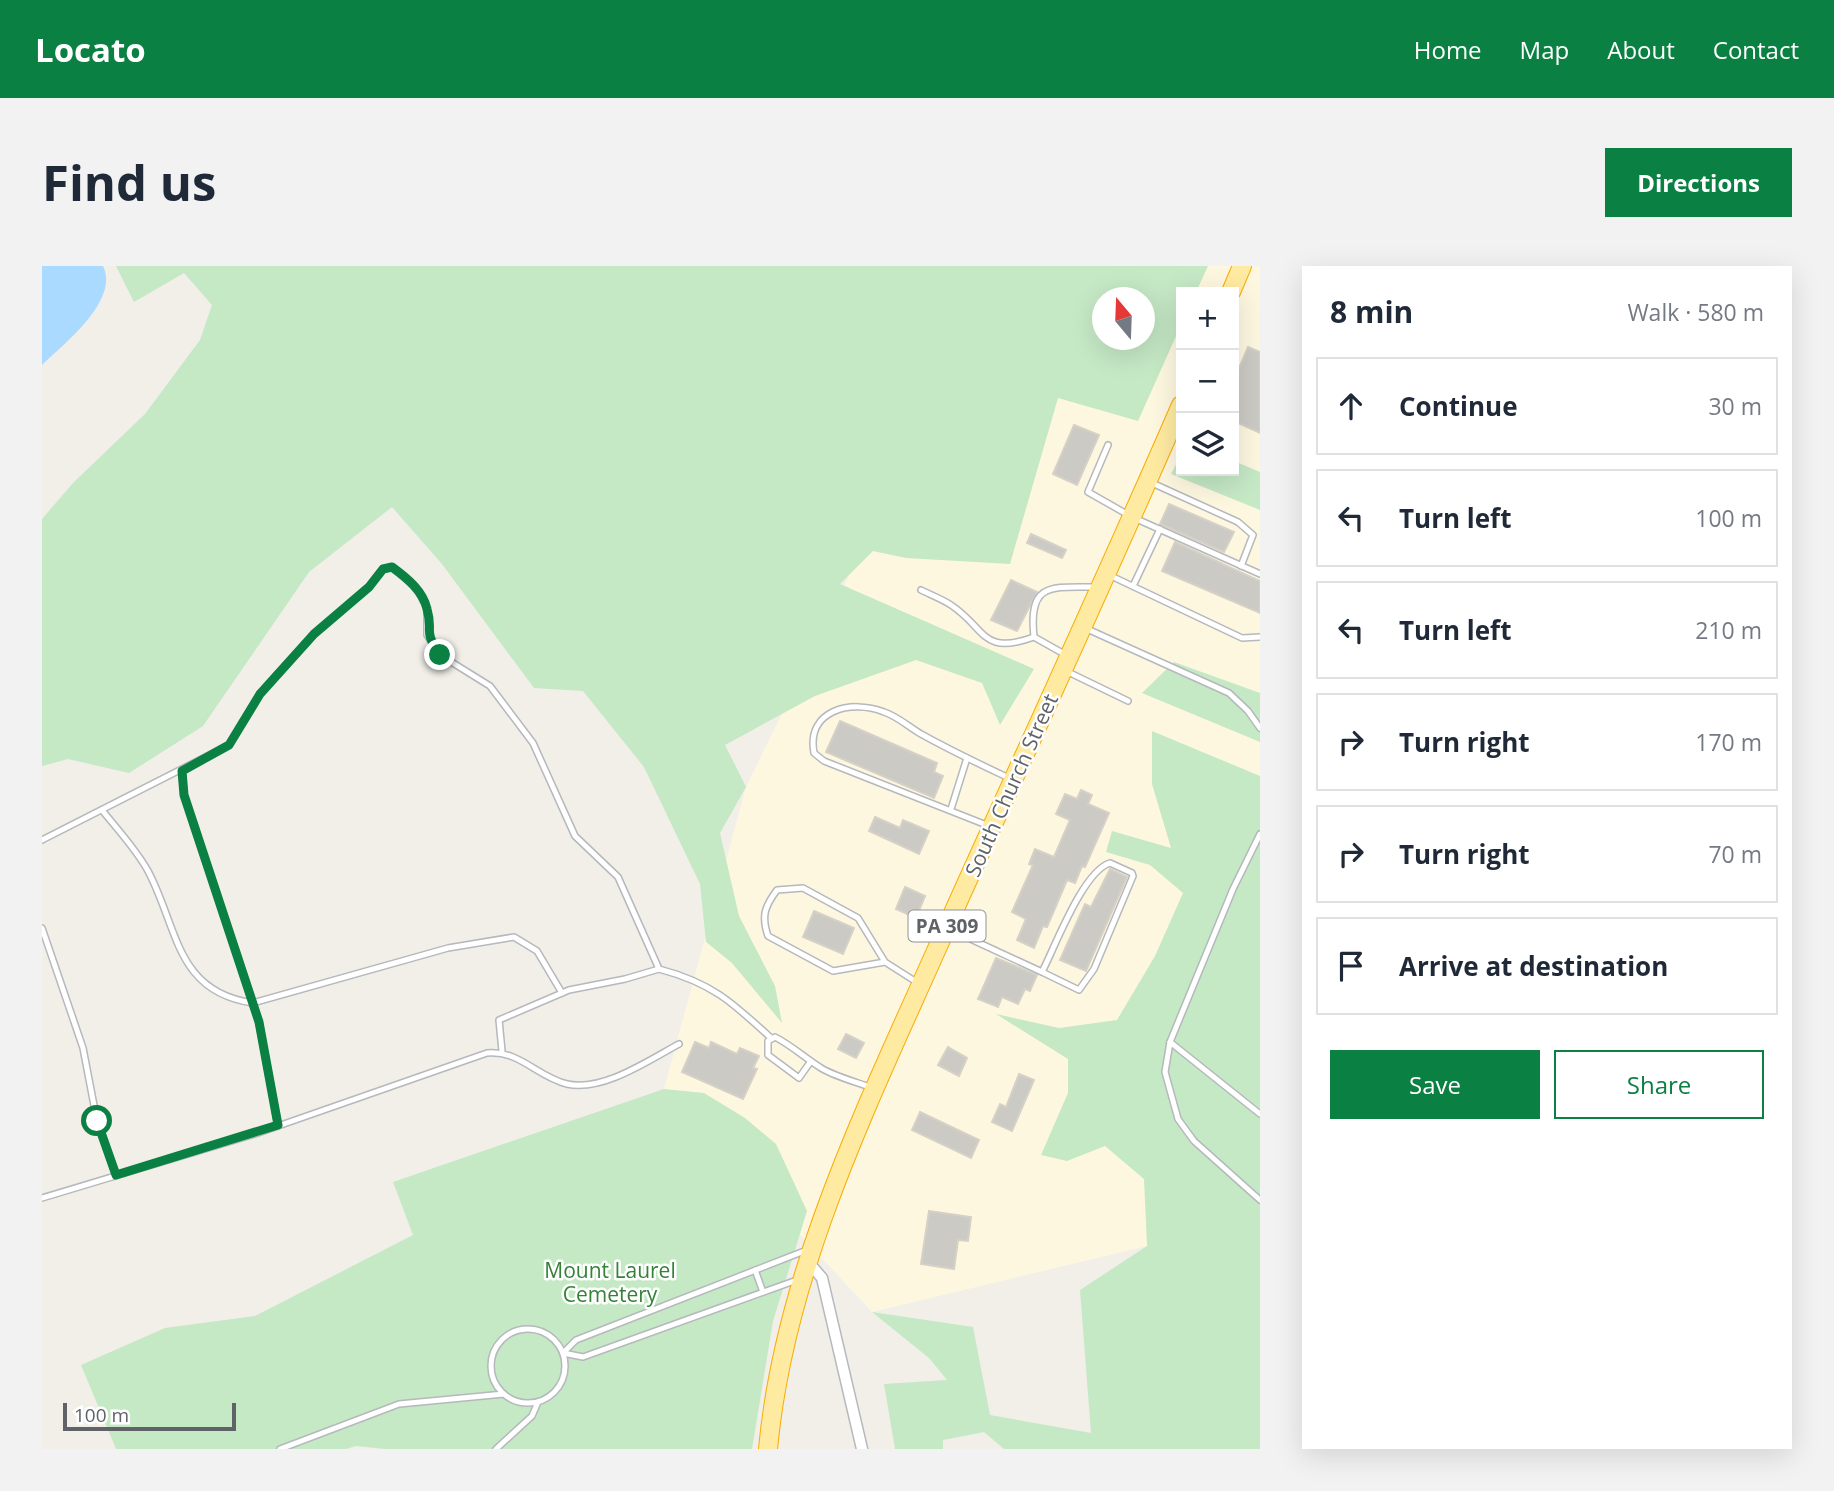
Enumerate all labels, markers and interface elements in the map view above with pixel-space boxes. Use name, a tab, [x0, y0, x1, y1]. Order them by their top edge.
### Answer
text: Locato	[35, 27, 146, 72]
text: Home	[1414, 33, 1482, 66]
text: Map	[1520, 33, 1569, 66]
text: About	[1607, 33, 1675, 66]
text: Contact	[1713, 33, 1799, 66]
button: Directions	[1605, 148, 1792, 217]
text: Find us	[42, 149, 216, 215]
north arrow	[1092, 287, 1155, 350]
map controls	[1176, 287, 1239, 476]
button: +	[1176, 287, 1239, 350]
text: 8 min	[1330, 291, 1413, 332]
text: Walk · 580 m	[1627, 296, 1764, 328]
button: −	[1176, 350, 1239, 413]
icon: ahead	[1332, 387, 1370, 425]
text: Continue	[1399, 388, 1518, 424]
text: 30 m	[1708, 390, 1762, 422]
button: layers	[1176, 413, 1239, 476]
icon: left	[1332, 499, 1370, 537]
text: Turn left	[1399, 500, 1511, 536]
text: 100 m	[1695, 502, 1762, 534]
icon: left	[1332, 611, 1370, 649]
text: Turn left	[1399, 612, 1511, 648]
text: 210 m	[1695, 614, 1762, 646]
route end	[424, 639, 455, 670]
street label: South Church Street	[958, 689, 1064, 881]
icon: right	[1332, 723, 1370, 761]
text: Turn right	[1399, 724, 1530, 760]
text: 170 m	[1695, 726, 1762, 758]
icon: right	[1332, 835, 1370, 873]
text: Turn right	[1399, 836, 1530, 872]
text: 70 m	[1708, 838, 1762, 870]
road number: PA 309	[908, 911, 986, 942]
icon: arrive	[1332, 947, 1370, 985]
text: Arrive at destination	[1399, 948, 1668, 984]
button: Save	[1330, 1050, 1540, 1119]
button: Share	[1554, 1050, 1764, 1119]
route start	[81, 1105, 112, 1136]
park label: Mount Laurel Cemetery	[544, 1256, 676, 1308]
scale bar	[63, 1400, 236, 1432]
text: 100 m	[74, 1402, 129, 1428]

